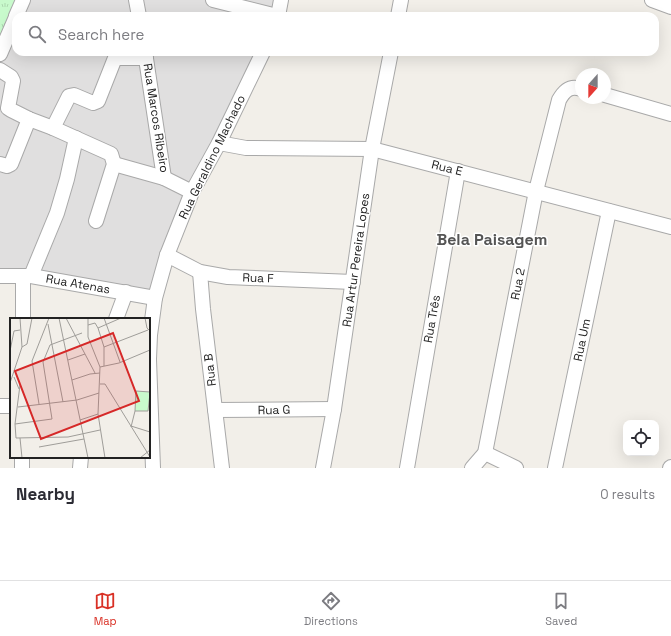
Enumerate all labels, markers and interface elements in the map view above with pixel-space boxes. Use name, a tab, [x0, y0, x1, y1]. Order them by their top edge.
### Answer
search box	[12, 12, 659, 56]
icon: search	[26, 23, 48, 45]
text: Search here	[58, 25, 144, 44]
street label: Rua Marcos Ribeiro	[139, 62, 173, 174]
north arrow	[575, 68, 611, 104]
street label: Rua Geraldino Machado	[175, 92, 249, 222]
street label: Rua E	[430, 156, 465, 180]
street label: Rua Artur Pereira Lopes	[339, 192, 373, 328]
district label: Bela Paisagem	[437, 229, 547, 250]
street label: Rua 2	[507, 267, 529, 301]
street label: Rua F	[242, 269, 274, 287]
street label: Rua Atenas	[45, 270, 111, 298]
street label: Rua Três	[420, 294, 444, 344]
street label: Rua Um	[570, 317, 594, 363]
inset map	[10, 318, 150, 458]
street label: Rua B	[200, 353, 220, 387]
street label: Rua G	[257, 402, 291, 418]
map controls	[623, 420, 659, 456]
button: locate	[623, 420, 659, 456]
text: Nearby	[16, 483, 75, 505]
text: 0 results	[600, 486, 655, 503]
tab: Map	[94, 590, 117, 628]
tab: Directions	[304, 590, 358, 628]
tab: Saved	[545, 590, 577, 628]

